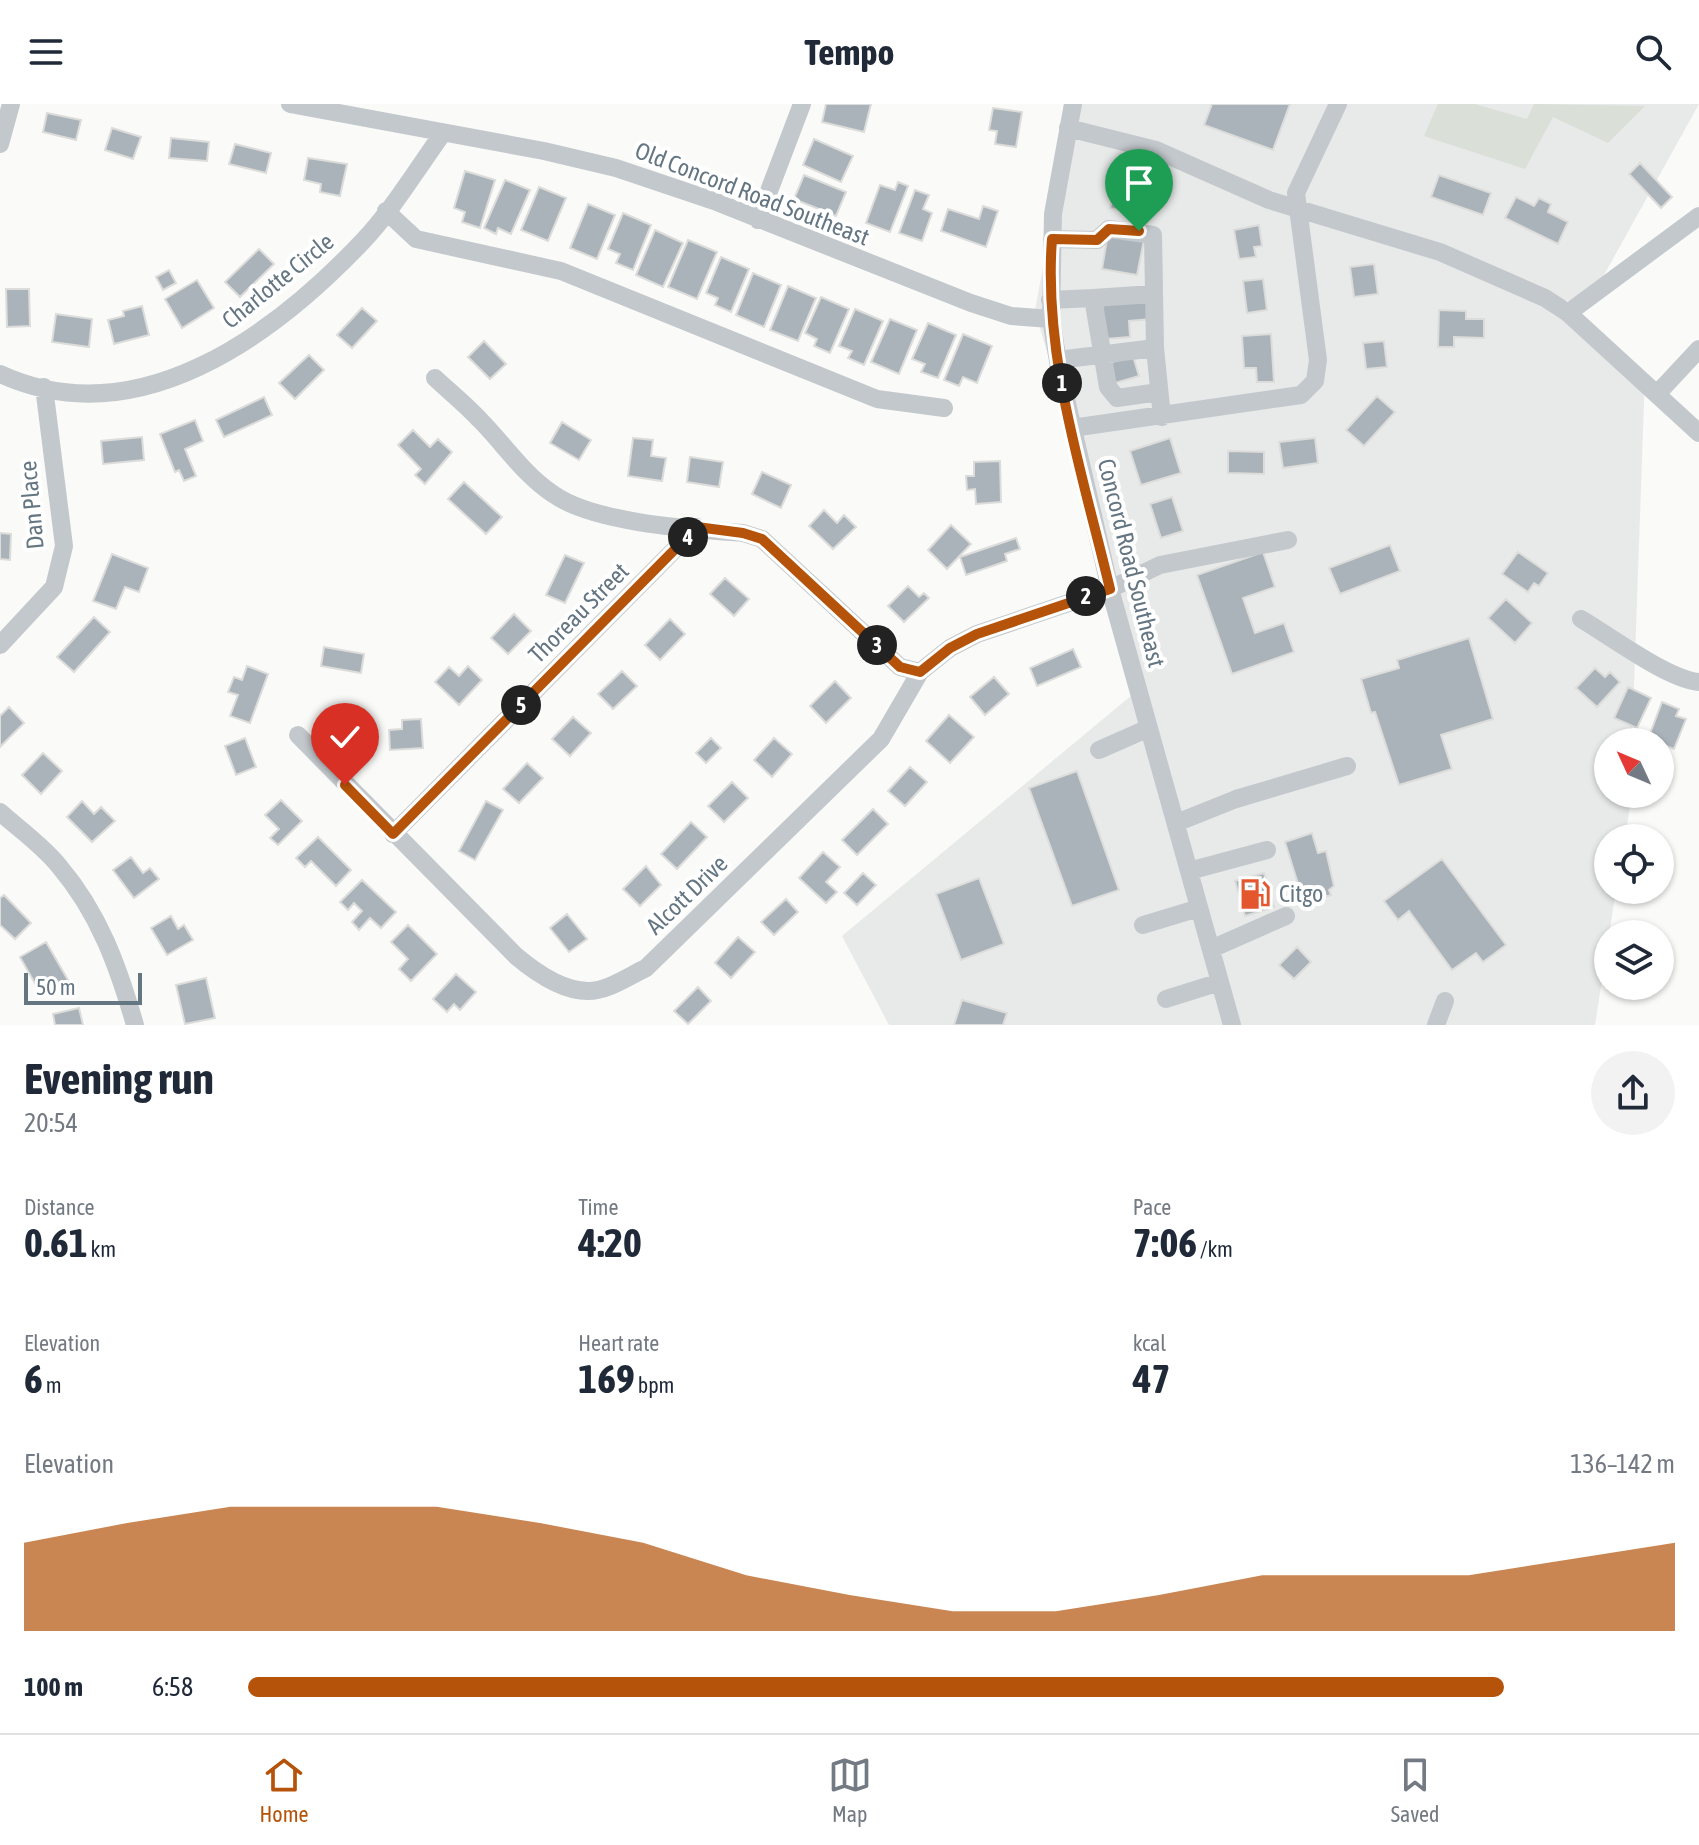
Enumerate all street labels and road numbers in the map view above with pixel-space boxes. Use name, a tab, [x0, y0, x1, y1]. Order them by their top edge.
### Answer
street label: Old Concord Road Southeast	[631, 136, 873, 251]
street label: Charlotte Circle	[217, 228, 339, 334]
street label: Concord Road Southeast	[1093, 456, 1170, 670]
street label: Dan Place	[14, 460, 49, 550]
street label: Thoreau Street	[523, 557, 634, 668]
street label: Alcott Drive	[641, 850, 733, 940]

